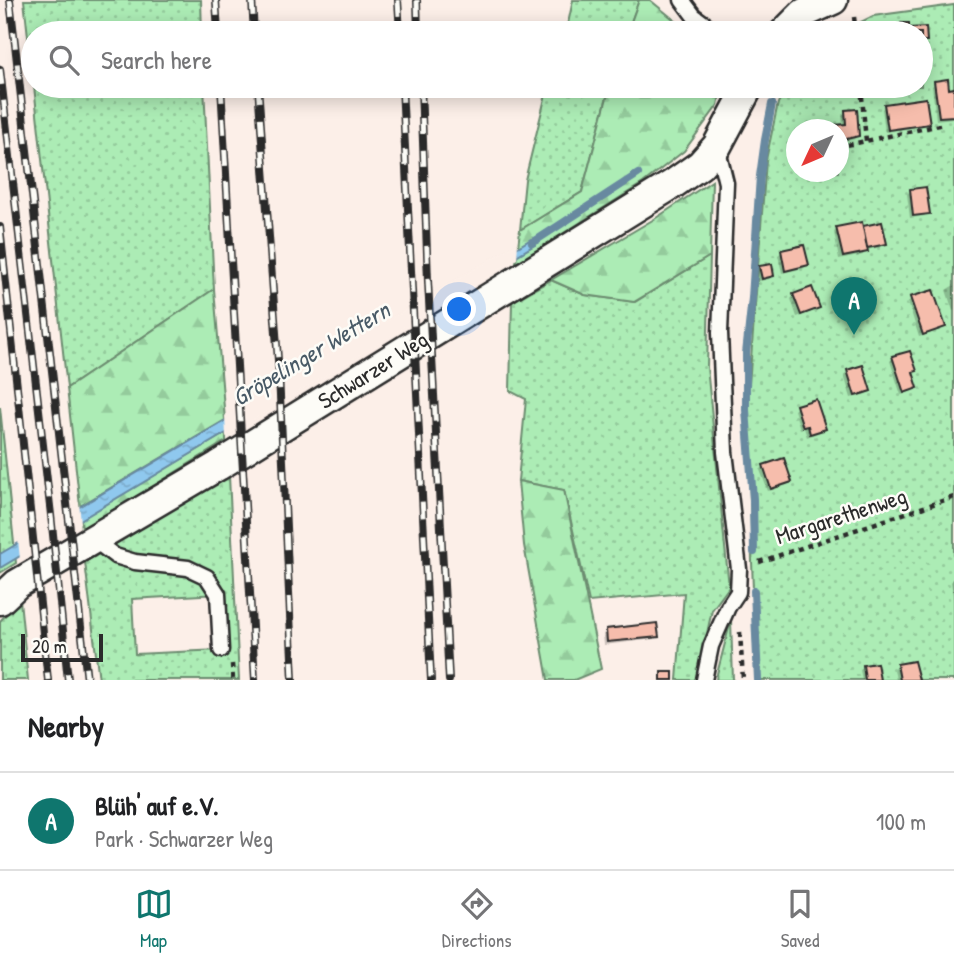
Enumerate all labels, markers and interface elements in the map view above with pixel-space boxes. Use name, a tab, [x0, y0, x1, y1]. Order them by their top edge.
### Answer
search box	[21, 21, 933, 98]
icon: search	[45, 41, 83, 79]
text: Search here	[101, 42, 212, 77]
north arrow	[786, 119, 849, 182]
pin: A	[831, 277, 877, 335]
water label: Gröpelinger Wettern	[226, 292, 398, 414]
your location	[442, 292, 476, 326]
street label: Schwarzer Weg	[312, 323, 434, 416]
street label: Margarethenweg	[771, 480, 910, 551]
scale bar	[21, 631, 103, 663]
text: 20 m	[32, 633, 67, 659]
text: Nearby	[28, 706, 104, 746]
text: Blüh' auf e.V.	[95, 788, 219, 823]
text: A	[45, 806, 57, 837]
text: 100 m	[876, 806, 926, 837]
text: Park · Schwarzer Weg	[95, 823, 273, 854]
tab: Map	[135, 885, 173, 953]
tab: Directions	[442, 885, 512, 953]
tab: Saved	[781, 885, 819, 953]

